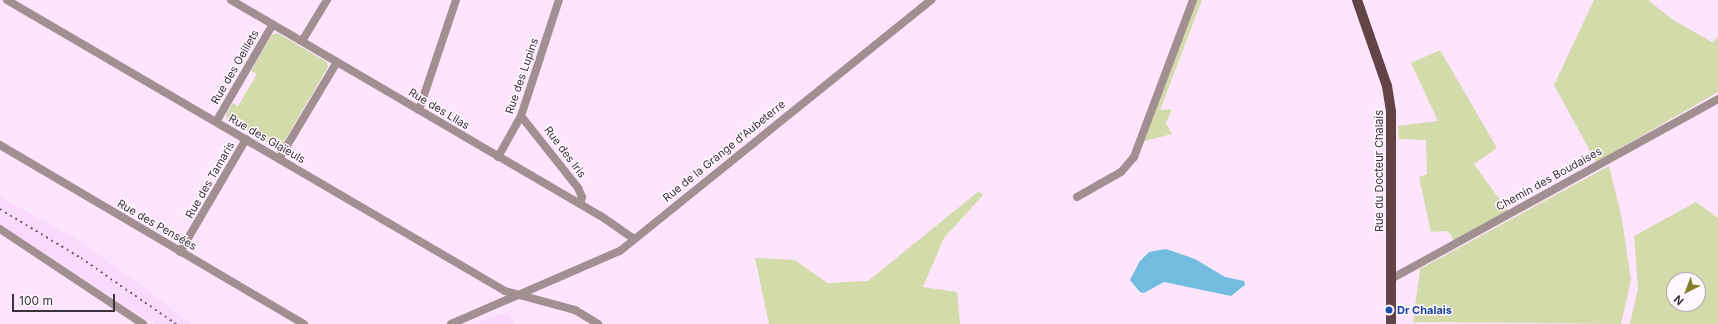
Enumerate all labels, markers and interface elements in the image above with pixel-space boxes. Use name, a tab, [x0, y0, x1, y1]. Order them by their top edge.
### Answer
street label: Rue des Oeillets	[208, 27, 262, 107]
street label: Rue des Lupins	[503, 36, 541, 116]
street label: Rue des Lilas	[406, 86, 472, 132]
street label: Rue de la Grange d'Aubeterre	[660, 98, 788, 204]
street label: Rue du Docteur Chalais	[1372, 110, 1386, 232]
street label: Rue des Glaïeuls	[226, 112, 308, 166]
street label: Rue des Iris	[541, 124, 589, 180]
street label: Rue des Tamaris	[183, 139, 237, 221]
street label: Chemin des Boudaises	[1494, 144, 1604, 214]
street label: Rue des Pensées	[115, 197, 199, 253]
north arrow	[1666, 272, 1706, 312]
scale bar	[14, 286, 117, 312]
text: N	[1671, 292, 1686, 308]
text: 100 m	[19, 293, 53, 308]
place label: Dr Chalais	[1397, 303, 1452, 317]
marker: Dr Chalais	[1384, 305, 1394, 315]

